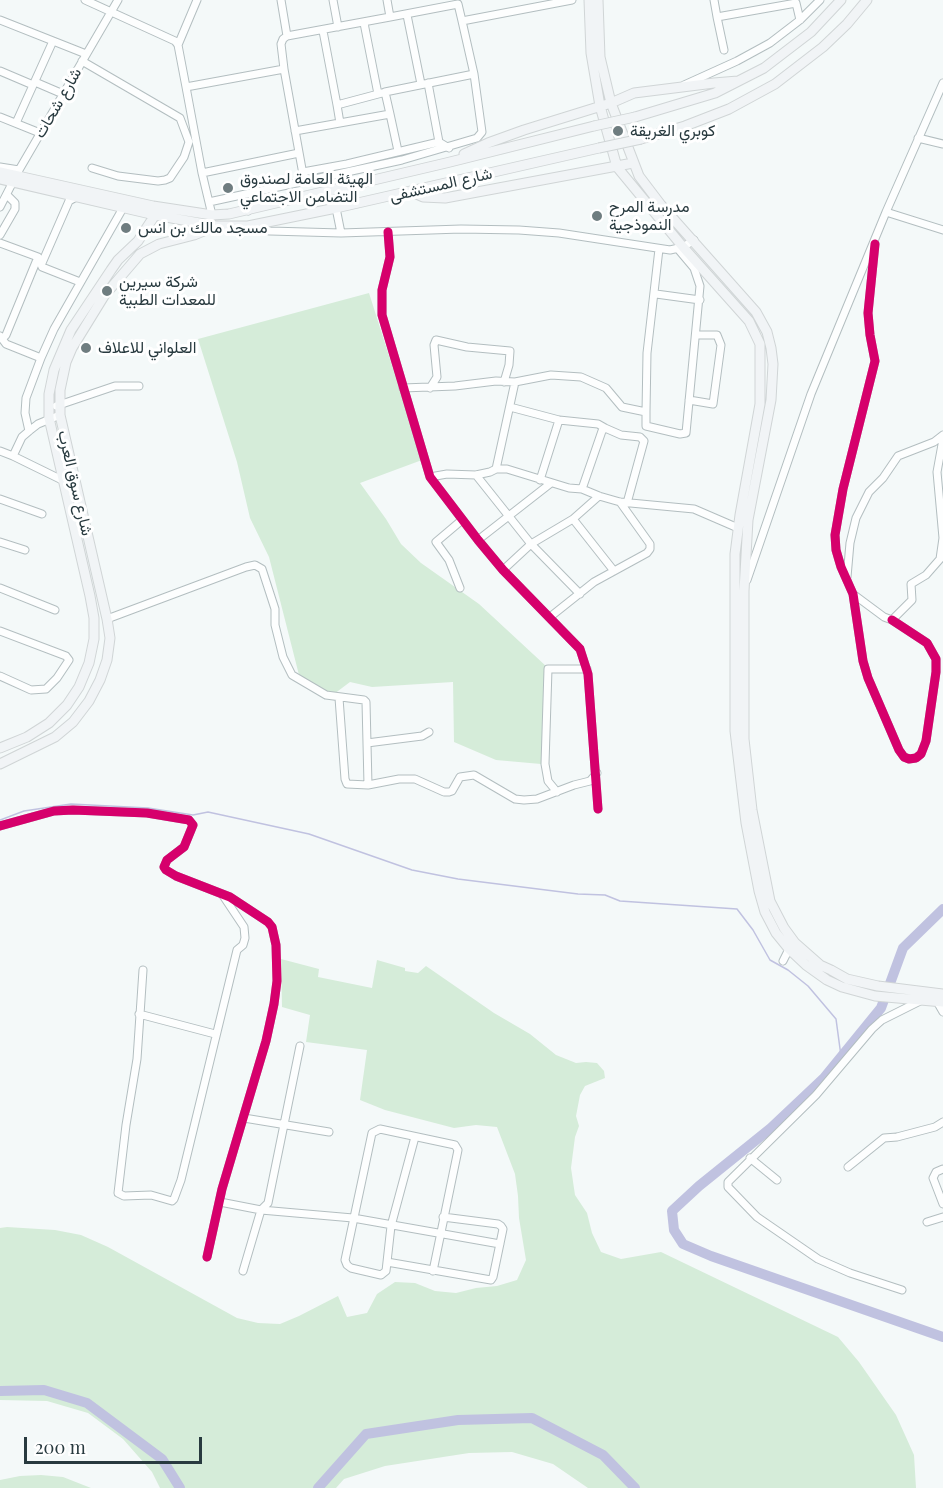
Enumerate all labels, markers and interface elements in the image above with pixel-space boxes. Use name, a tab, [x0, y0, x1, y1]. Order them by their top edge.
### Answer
street label: شارع شحات	[30, 64, 86, 142]
place label: كوبري الغريقة	[630, 121, 715, 141]
marker: كوبري الغريقة	[611, 124, 625, 138]
street label: شارع المستشفى	[388, 164, 494, 206]
place label: الهيئة العامة لصندوق التضامن الاجتماعي	[240, 169, 373, 207]
marker: الهيئة العامة لصندوق التضامن الاجتماعي	[221, 181, 235, 195]
place label: مدرسة المرح النموذجية	[609, 197, 690, 235]
marker: مدرسة المرح النموذجية	[590, 209, 604, 223]
place label: مسجد مالك بن انس	[138, 218, 268, 238]
marker: مسجد مالك بن انس	[119, 221, 133, 235]
place label: شركة سيرين للمعدات الطبية	[119, 272, 216, 310]
marker: شركة سيرين للمعدات الطبية	[100, 284, 114, 298]
place label: العلواني للاعلاف	[98, 338, 196, 358]
marker: العلواني للاعلاف	[79, 341, 93, 355]
street label: شارع سوق العرب	[54, 429, 96, 537]
scale bar	[27, 1425, 206, 1463]
text: 200 m	[35, 1435, 86, 1459]

